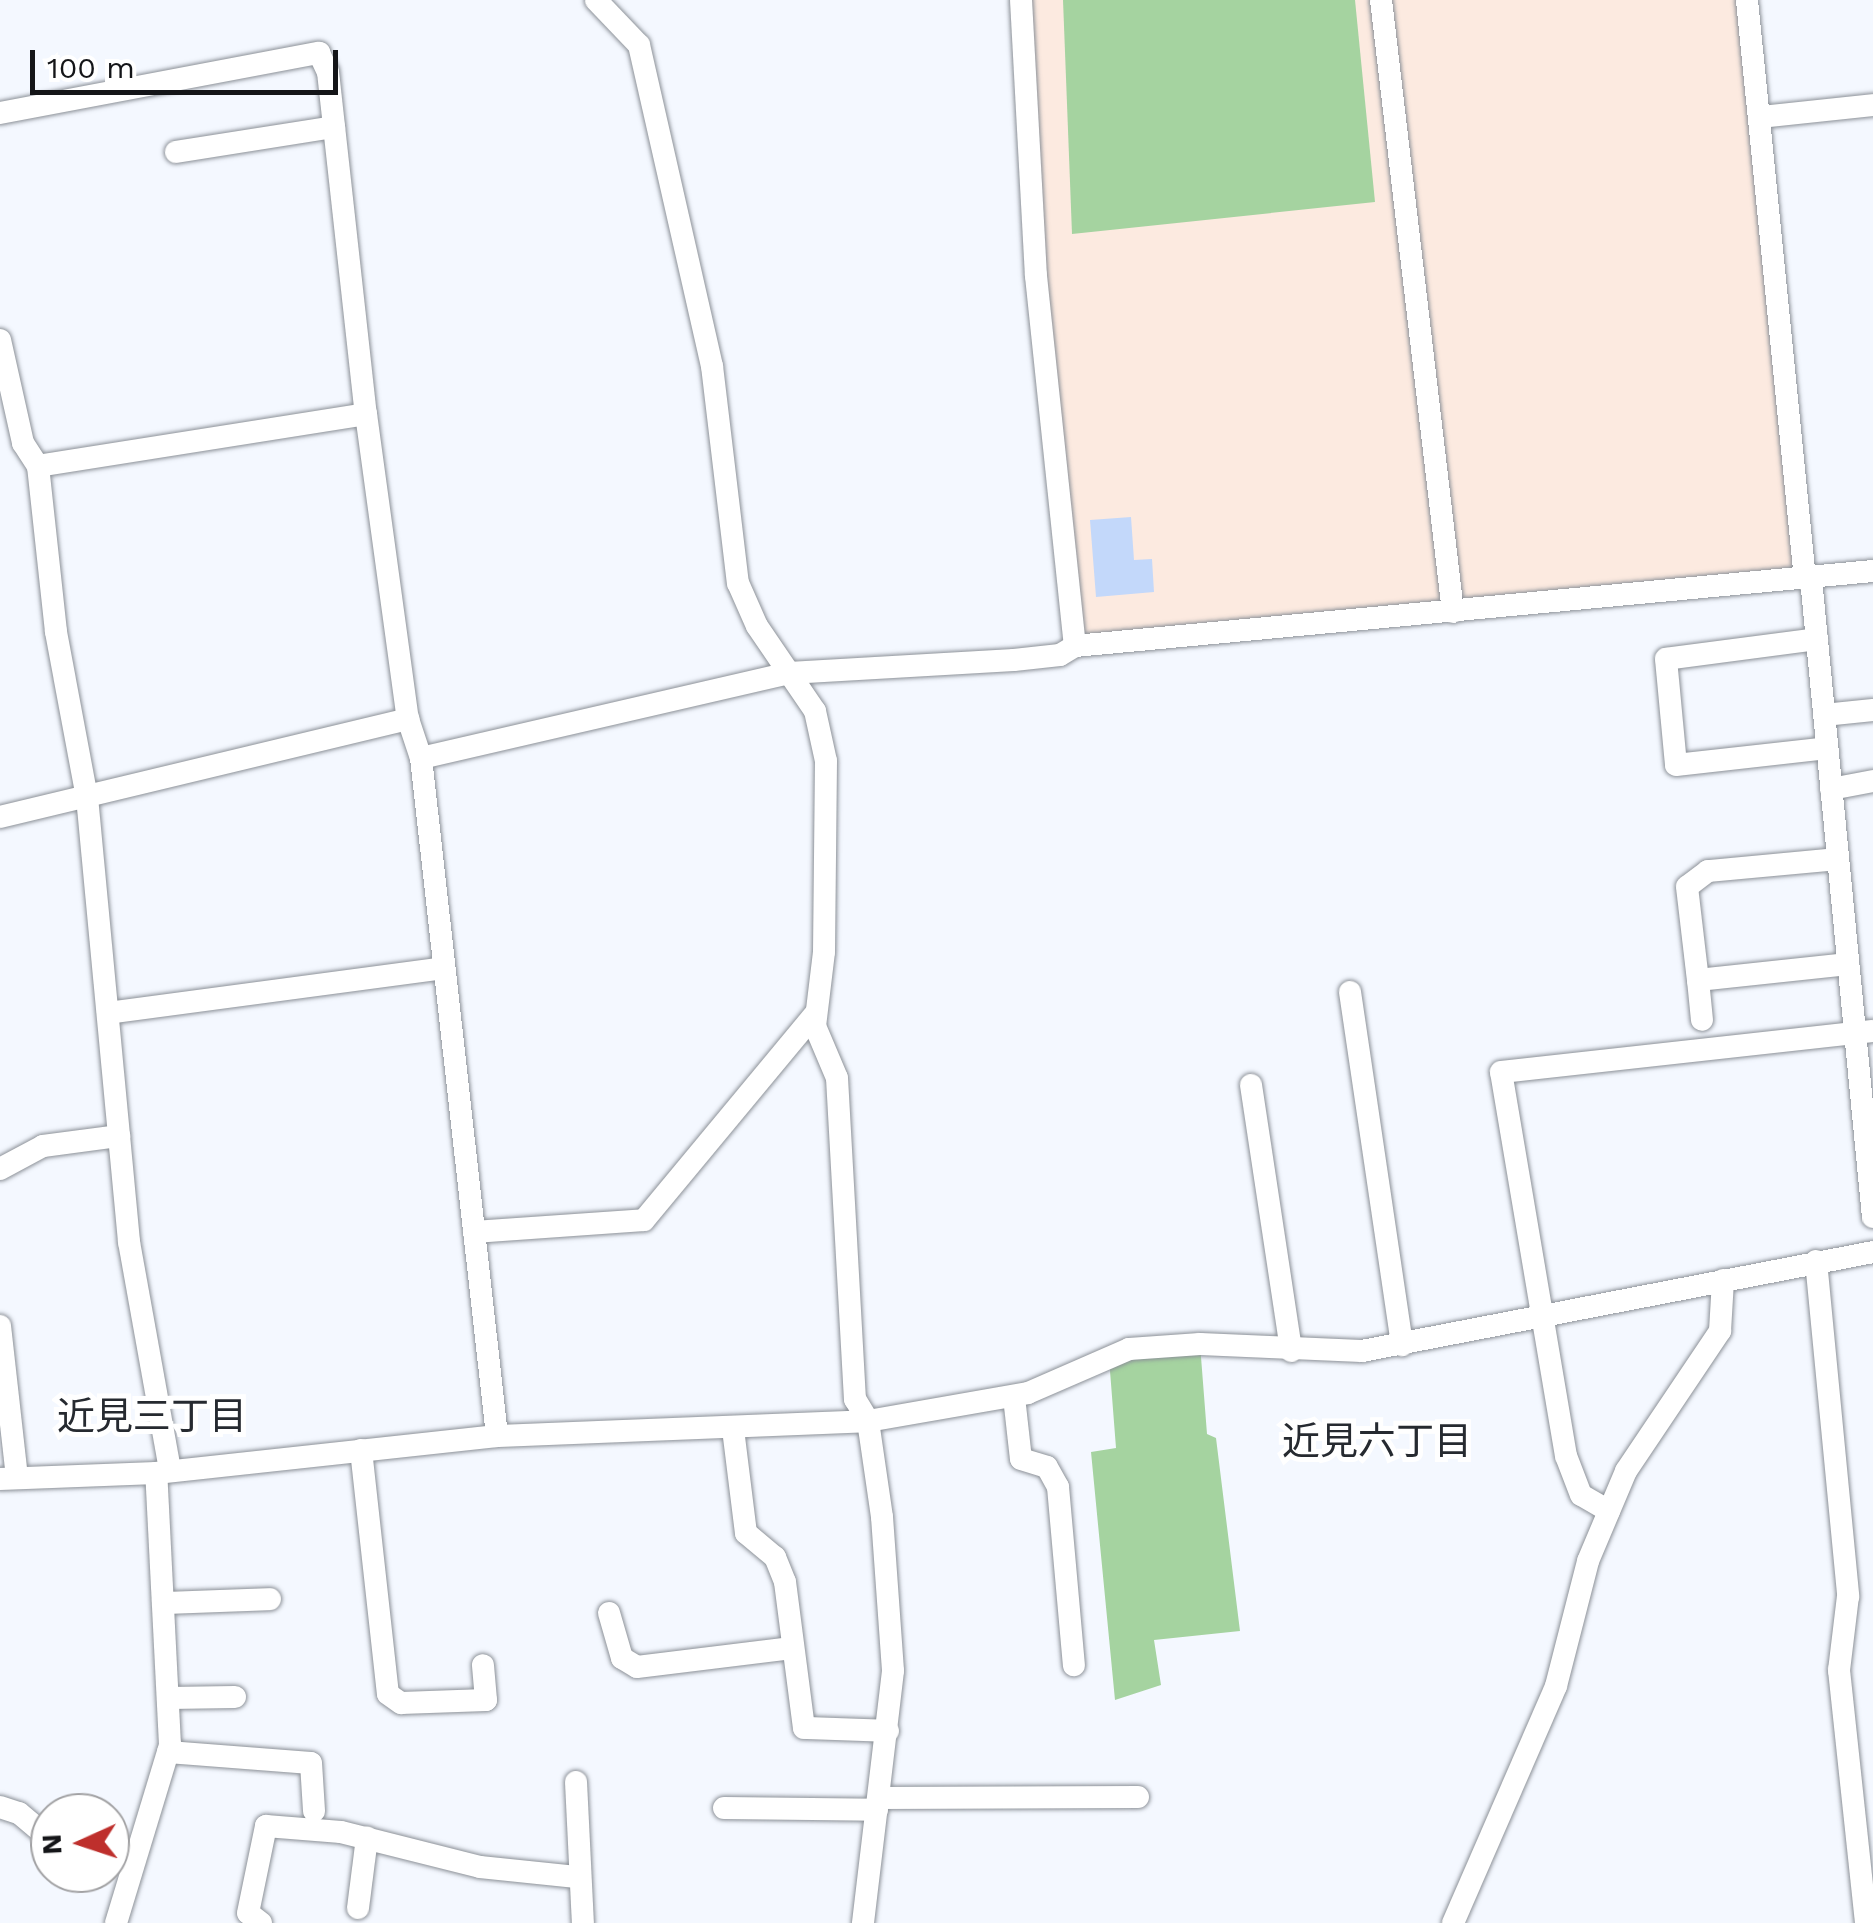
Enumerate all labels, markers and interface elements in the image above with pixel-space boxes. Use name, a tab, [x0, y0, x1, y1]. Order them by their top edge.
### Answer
scale bar	[35, 30, 342, 92]
text: 100 m	[47, 50, 135, 85]
district label: 近見三丁目	[57, 1394, 247, 1440]
district label: 近見六丁目	[1282, 1419, 1472, 1465]
north arrow	[30, 1793, 130, 1893]
text: N	[35, 1833, 69, 1856]

